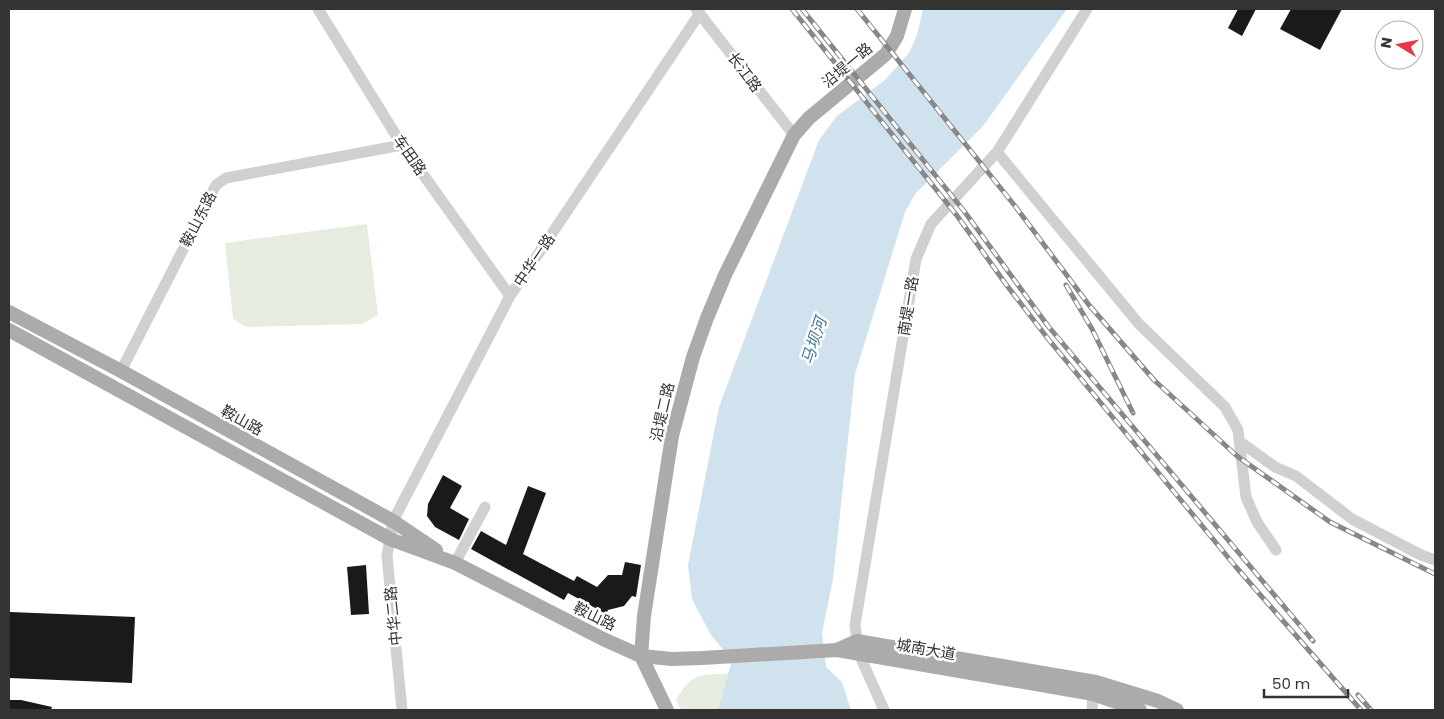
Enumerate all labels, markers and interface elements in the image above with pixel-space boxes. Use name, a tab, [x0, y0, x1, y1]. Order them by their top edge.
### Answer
north arrow	[1374, 20, 1424, 70]
text: N	[1375, 36, 1397, 50]
street label: 沿堤一路	[817, 38, 877, 92]
street label: 长江路	[723, 48, 767, 96]
street label: 车田路	[388, 131, 432, 179]
street label: 鞍山东路	[175, 187, 221, 251]
street label: 中华一路	[509, 229, 559, 291]
street label: 南堤一路	[893, 275, 923, 337]
water label: 马坝河	[796, 312, 833, 367]
street label: 沿堤二路	[645, 380, 679, 444]
street label: 鞍山路	[217, 400, 267, 440]
street label: 中华二路	[379, 585, 407, 647]
street label: 鞍山路	[570, 597, 620, 635]
street label: 城南大道	[895, 633, 957, 665]
scale bar	[1264, 666, 1348, 698]
text: 50 m	[1272, 673, 1310, 694]

